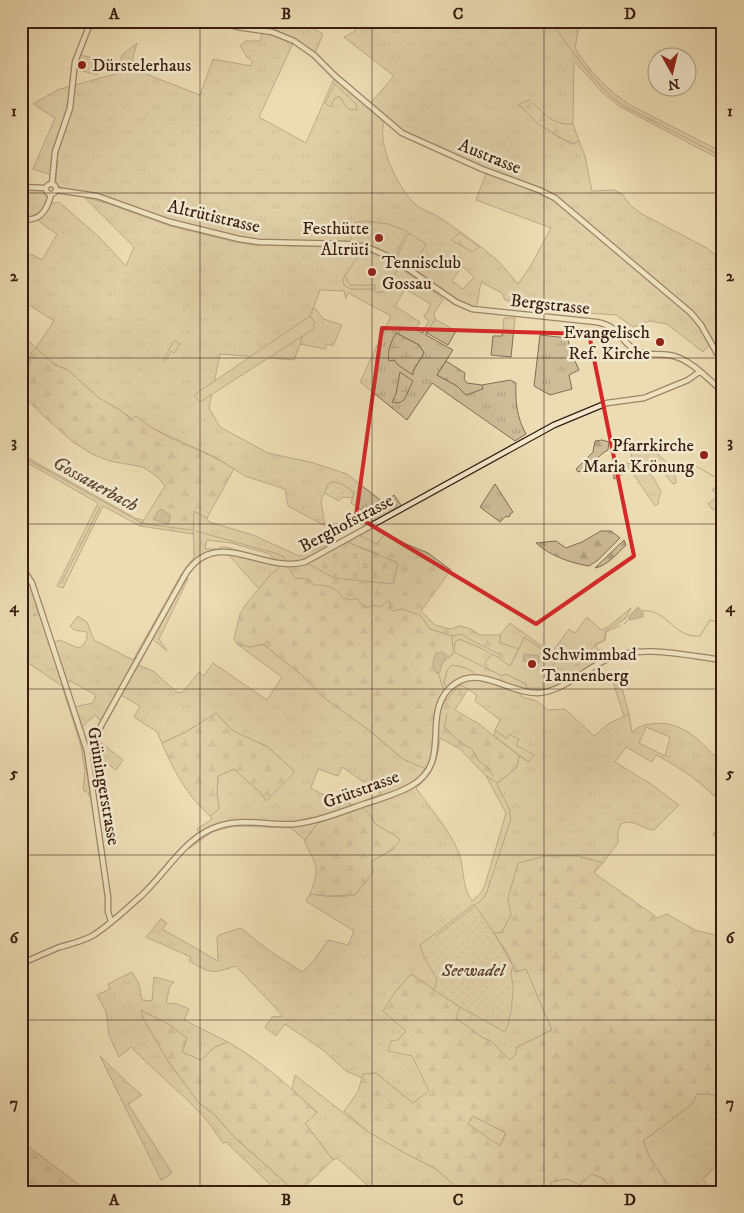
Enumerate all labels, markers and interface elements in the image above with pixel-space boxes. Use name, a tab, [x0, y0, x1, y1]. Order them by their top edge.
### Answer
text: A	[108, 4, 120, 24]
text: B	[281, 4, 291, 24]
text: C	[453, 4, 463, 24]
text: D	[624, 4, 636, 24]
north arrow	[646, 48, 696, 98]
place label: Dürstelerhaus	[92, 55, 191, 77]
marker: Dürstelerhaus	[76, 59, 88, 71]
text: N	[666, 74, 681, 94]
text: 1	[11, 101, 17, 121]
text: 1	[727, 101, 733, 121]
street label: Austrasse	[455, 134, 524, 179]
street label: Altrütistrasse	[166, 196, 262, 238]
place label: Festhütte Altrüti	[302, 218, 369, 261]
marker: Festhütte Altrüti	[373, 232, 385, 244]
place label: Tennisclub Gossau	[382, 252, 461, 295]
text: 2	[10, 266, 19, 286]
marker: Tennisclub Gossau	[366, 266, 378, 278]
text: 2	[726, 266, 735, 286]
street label: Bergstrasse	[509, 290, 591, 320]
place label: Evangelisch Ref. Kirche	[563, 322, 651, 365]
marker: Evangelisch Ref. Kirche	[654, 336, 666, 348]
text: 3	[11, 432, 17, 452]
text: 3	[727, 432, 733, 452]
place label: Pfarrkirche Maria Krönung	[583, 435, 694, 478]
marker: Pfarrkirche Maria Krönung	[698, 449, 710, 461]
water label: Gossauerbach	[48, 451, 142, 517]
street label: Berghofstrasse	[296, 490, 397, 558]
text: 4	[8, 597, 19, 617]
text: 4	[724, 597, 735, 617]
place label: Schwimmbad Tannenberg	[542, 644, 637, 687]
marker: Schwimmbad Tannenberg	[526, 658, 538, 670]
street label: Grüningerstrasse	[82, 725, 124, 847]
text: 5	[9, 763, 18, 783]
text: 5	[725, 763, 734, 783]
street label: Grütstrasse	[320, 766, 402, 814]
text: 6	[10, 928, 20, 948]
text: 6	[726, 928, 736, 948]
park label: Seewadel	[440, 960, 507, 982]
text: 7	[10, 1093, 18, 1113]
text: 7	[726, 1093, 734, 1113]
text: A	[108, 1190, 120, 1210]
text: B	[281, 1190, 291, 1210]
text: C	[453, 1190, 463, 1210]
text: D	[624, 1190, 636, 1210]

